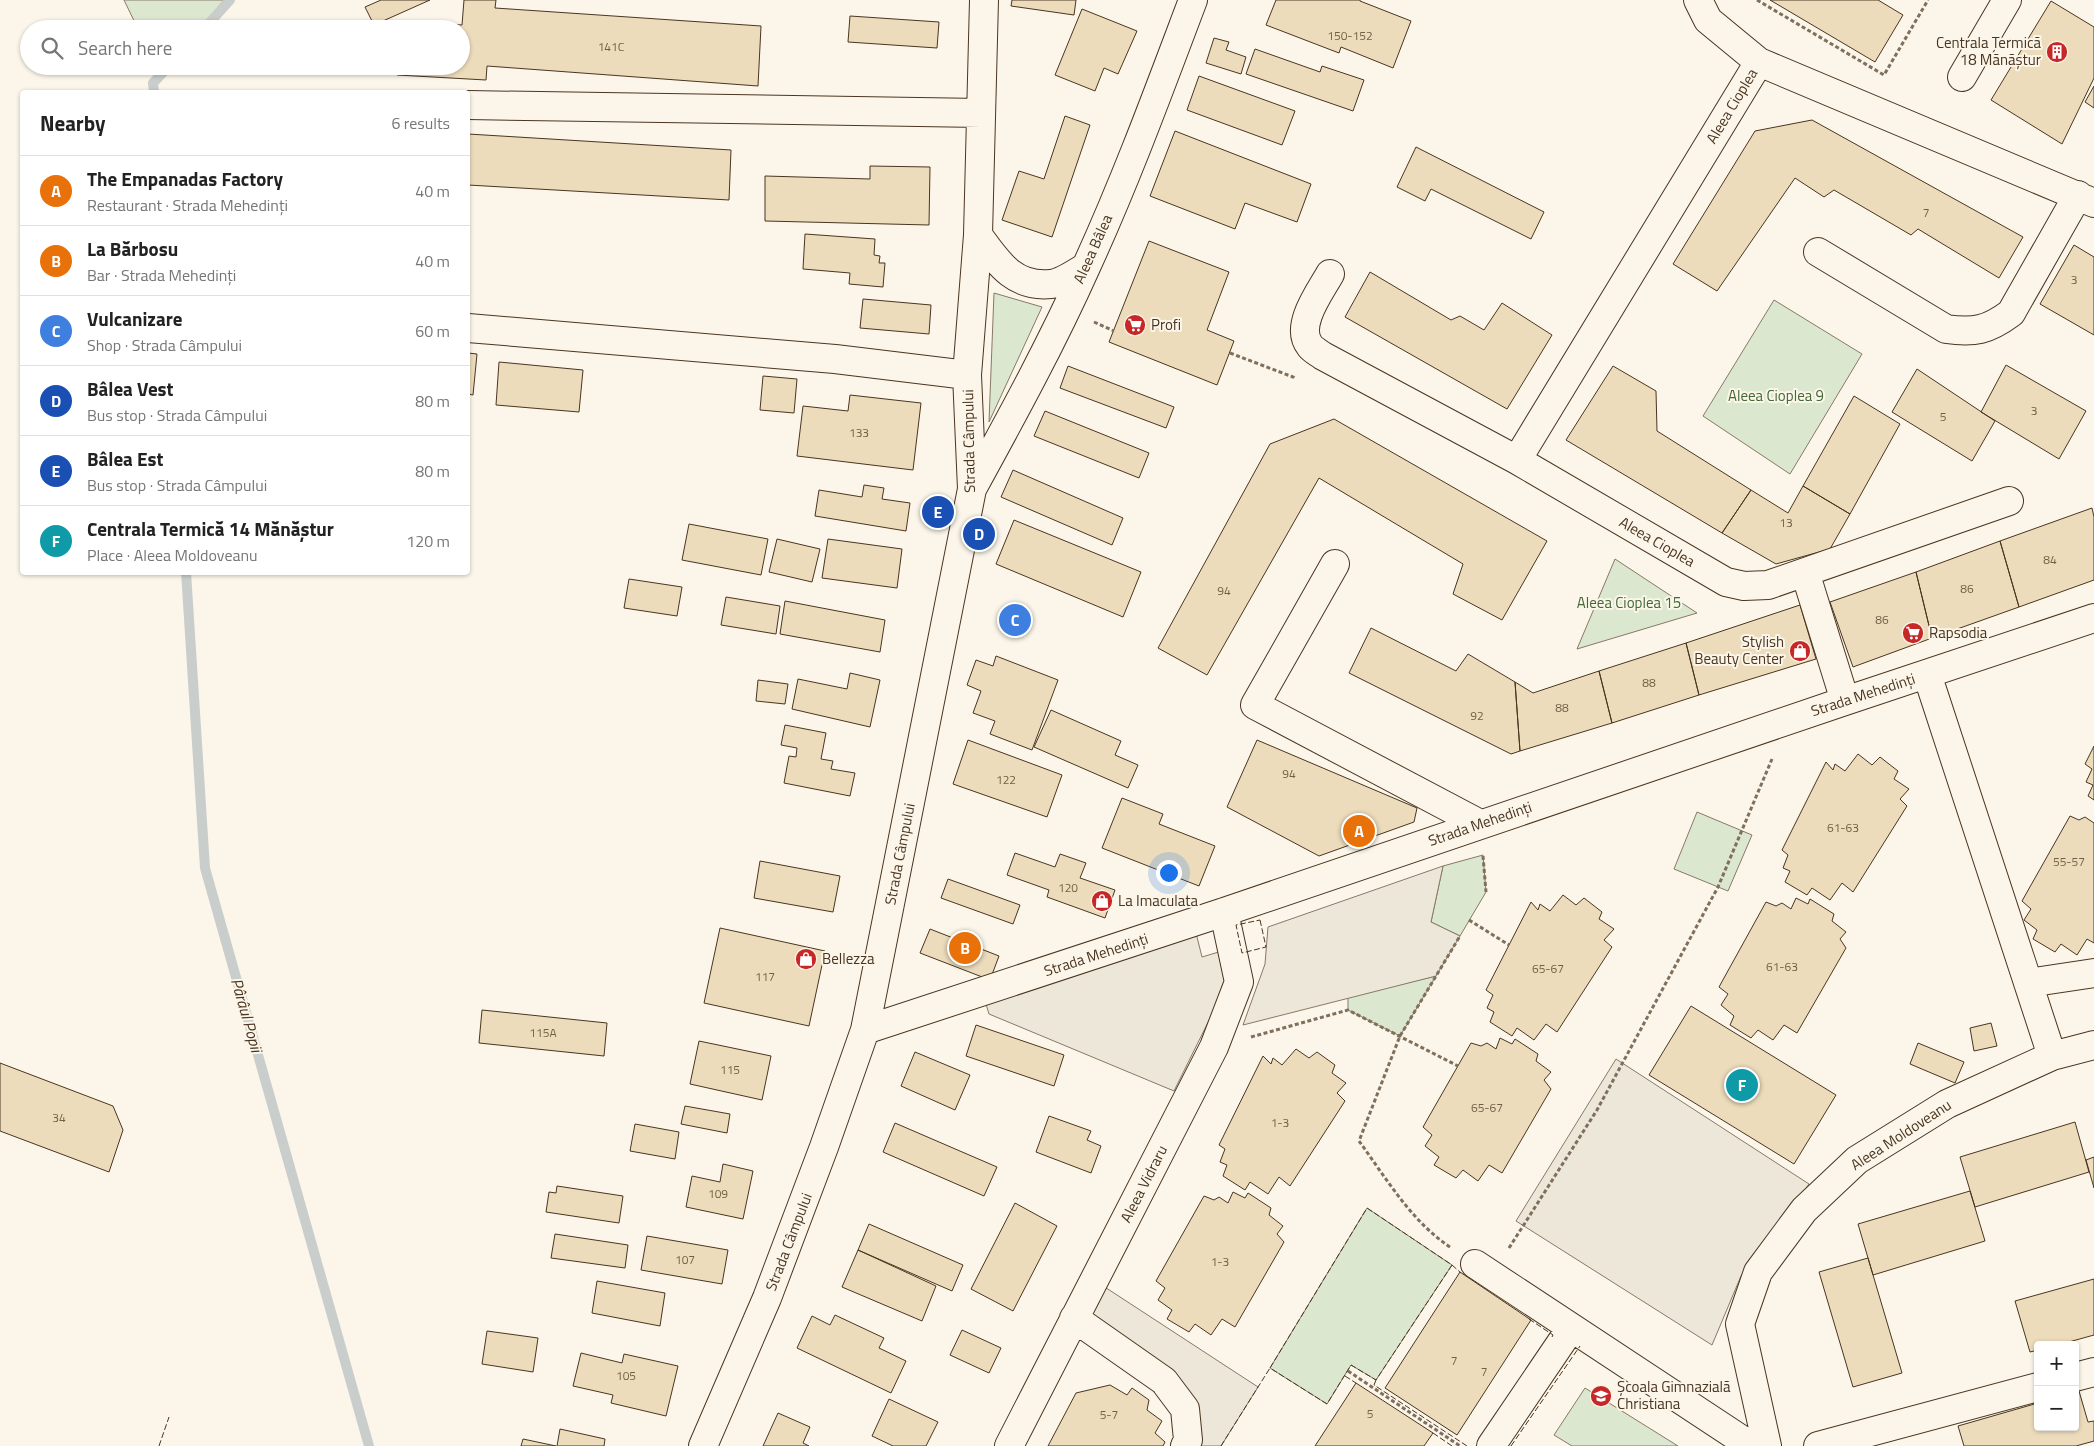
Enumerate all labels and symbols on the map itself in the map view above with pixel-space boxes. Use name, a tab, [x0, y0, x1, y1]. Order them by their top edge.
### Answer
house number: 150-152	[1327, 26, 1373, 45]
place label: Centrala Termică 18 Mănăștur	[1936, 31, 2041, 71]
house number: 141C	[598, 37, 625, 56]
building icon: Centrala Termică 18 Mănăștur	[2045, 40, 2069, 64]
street label: Aleea Cioplea	[1700, 63, 1763, 148]
house number: 7	[1923, 203, 1929, 222]
street label: Aleea Bâlea	[1067, 210, 1118, 287]
house number: 3	[2071, 270, 2077, 289]
supermarket icon: Profi	[1123, 313, 1147, 337]
place label: Profi	[1151, 313, 1181, 336]
park label: Aleea Cioplea 9	[1728, 384, 1824, 407]
street label: Strada Câmpului	[956, 389, 981, 493]
house number: 3	[2031, 401, 2037, 420]
house number: 5	[1940, 407, 1947, 426]
house number: 133	[849, 423, 869, 442]
pin: E	[922, 493, 954, 531]
street label: Aleea Cioplea	[1615, 511, 1700, 573]
house number: 13	[1779, 513, 1793, 532]
pin: D	[963, 515, 995, 553]
house number: 84	[2043, 550, 2057, 569]
house number: 86	[1960, 579, 1974, 598]
house number: 94	[1217, 581, 1231, 600]
park label: Aleea Cioplea 15	[1577, 591, 1681, 614]
pin: C	[999, 601, 1031, 639]
house number: 86	[1875, 610, 1889, 629]
supermarket icon: Rapsodia	[1901, 621, 1925, 645]
place label: Rapsodia	[1929, 621, 1988, 644]
place label: Stylish Beauty Center	[1694, 630, 1784, 670]
shop icon: Stylish Beauty Center	[1788, 639, 1812, 663]
street label: Strada Mehedinți	[1808, 667, 1918, 722]
house number: 88	[1642, 673, 1656, 692]
house number: 88	[1555, 698, 1569, 717]
house number: 92	[1470, 706, 1484, 725]
house number: 94	[1282, 764, 1296, 783]
house number: 122	[996, 770, 1016, 789]
street label: Strada Mehedinți	[1425, 795, 1535, 852]
street label: Strada Câmpului	[878, 801, 921, 907]
pin: A	[1343, 812, 1375, 850]
house number: 61-63	[1827, 818, 1859, 837]
house number: 55-57	[2053, 852, 2085, 871]
your location	[1156, 860, 1182, 886]
house number: 120	[1058, 878, 1078, 897]
shop icon: La Imaculata	[1090, 889, 1114, 913]
place label: La Imaculata	[1118, 889, 1198, 912]
street label: Strada Mehedinți	[1041, 927, 1151, 982]
pin: B	[949, 929, 981, 967]
shop icon: Bellezza	[794, 947, 818, 971]
place label: Bellezza	[822, 947, 875, 970]
house number: 61-63	[1766, 957, 1798, 976]
house number: 65-67	[1532, 959, 1564, 978]
house number: 117	[755, 967, 775, 986]
water label: Pârâul Popii	[225, 975, 269, 1056]
house number: 115A	[529, 1023, 557, 1042]
house number: 115	[720, 1060, 740, 1079]
pin: F	[1726, 1066, 1758, 1104]
street label: Aleea Moldoveanu	[1846, 1093, 1956, 1176]
house number: 65-67	[1471, 1098, 1503, 1117]
house number: 34	[52, 1108, 66, 1127]
house number: 1-3	[1271, 1113, 1289, 1132]
street label: Aleea Vidraru	[1114, 1141, 1173, 1226]
house number: 109	[708, 1184, 728, 1203]
street label: Strada Câmpului	[759, 1189, 818, 1294]
house number: 107	[675, 1250, 695, 1269]
house number: 1-3	[1211, 1252, 1229, 1271]
house number: 7	[1451, 1351, 1457, 1370]
house number: 7	[1481, 1362, 1487, 1381]
house number: 105	[616, 1366, 636, 1385]
place label: Școala Gimnazială Christiana	[1617, 1375, 1731, 1415]
school or university icon: Școala Gimnazială Christiana	[1589, 1384, 1613, 1408]
house number: 5	[1367, 1404, 1374, 1423]
house number: 5-7	[1100, 1405, 1118, 1424]

